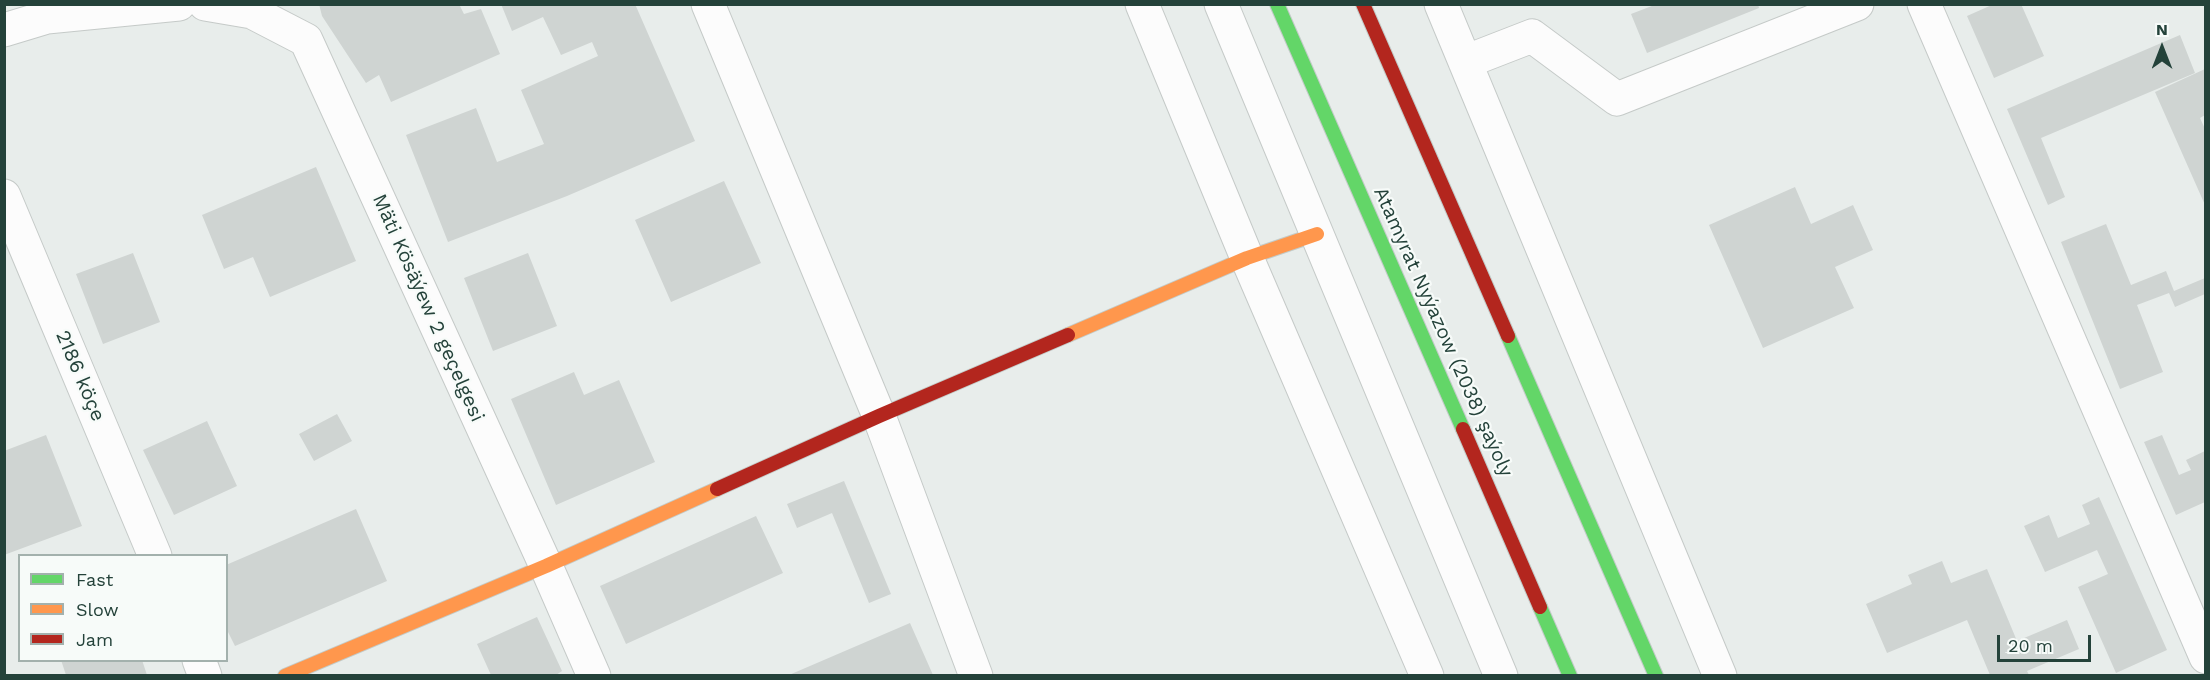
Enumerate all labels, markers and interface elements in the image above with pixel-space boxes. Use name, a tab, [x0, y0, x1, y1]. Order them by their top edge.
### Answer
north arrow	[2132, 18, 2192, 78]
text: N	[2156, 20, 2168, 39]
street label: Atamyrat Nyýazow (2038) şaýoly	[1368, 183, 1518, 481]
street label: Mäti Kösäýew 2 geçelgesi	[367, 190, 489, 426]
street label: 2186 köçe	[50, 327, 110, 425]
legend	[18, 554, 228, 662]
text: Fast	[76, 569, 113, 590]
text: Slow	[76, 599, 119, 620]
scale bar	[2000, 623, 2094, 661]
text: Jam	[76, 629, 113, 650]
text: 20 m	[2008, 635, 2053, 656]

